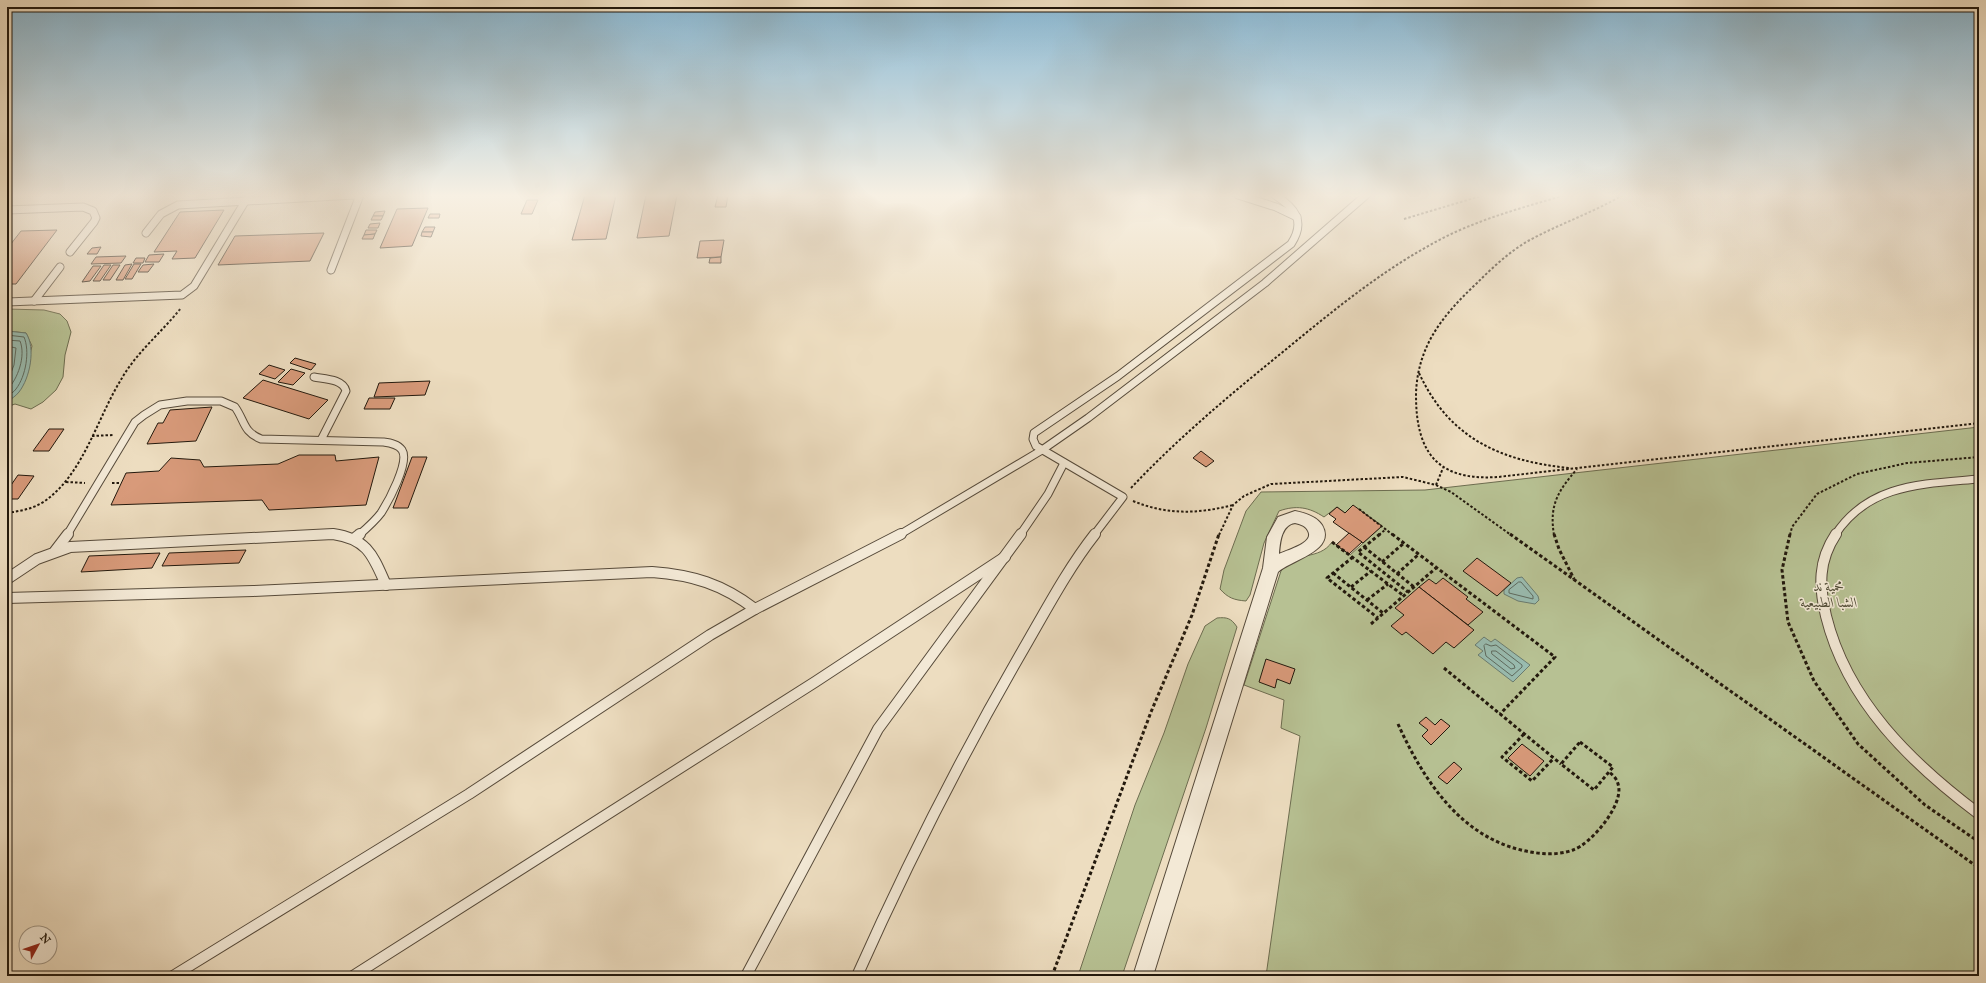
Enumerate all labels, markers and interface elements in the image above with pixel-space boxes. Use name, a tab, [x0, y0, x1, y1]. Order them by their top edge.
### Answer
park label: محمية ند الشبا الطبيعية	[1799, 578, 1858, 611]
north arrow	[18, 925, 58, 965]
text: N	[37, 931, 54, 947]

